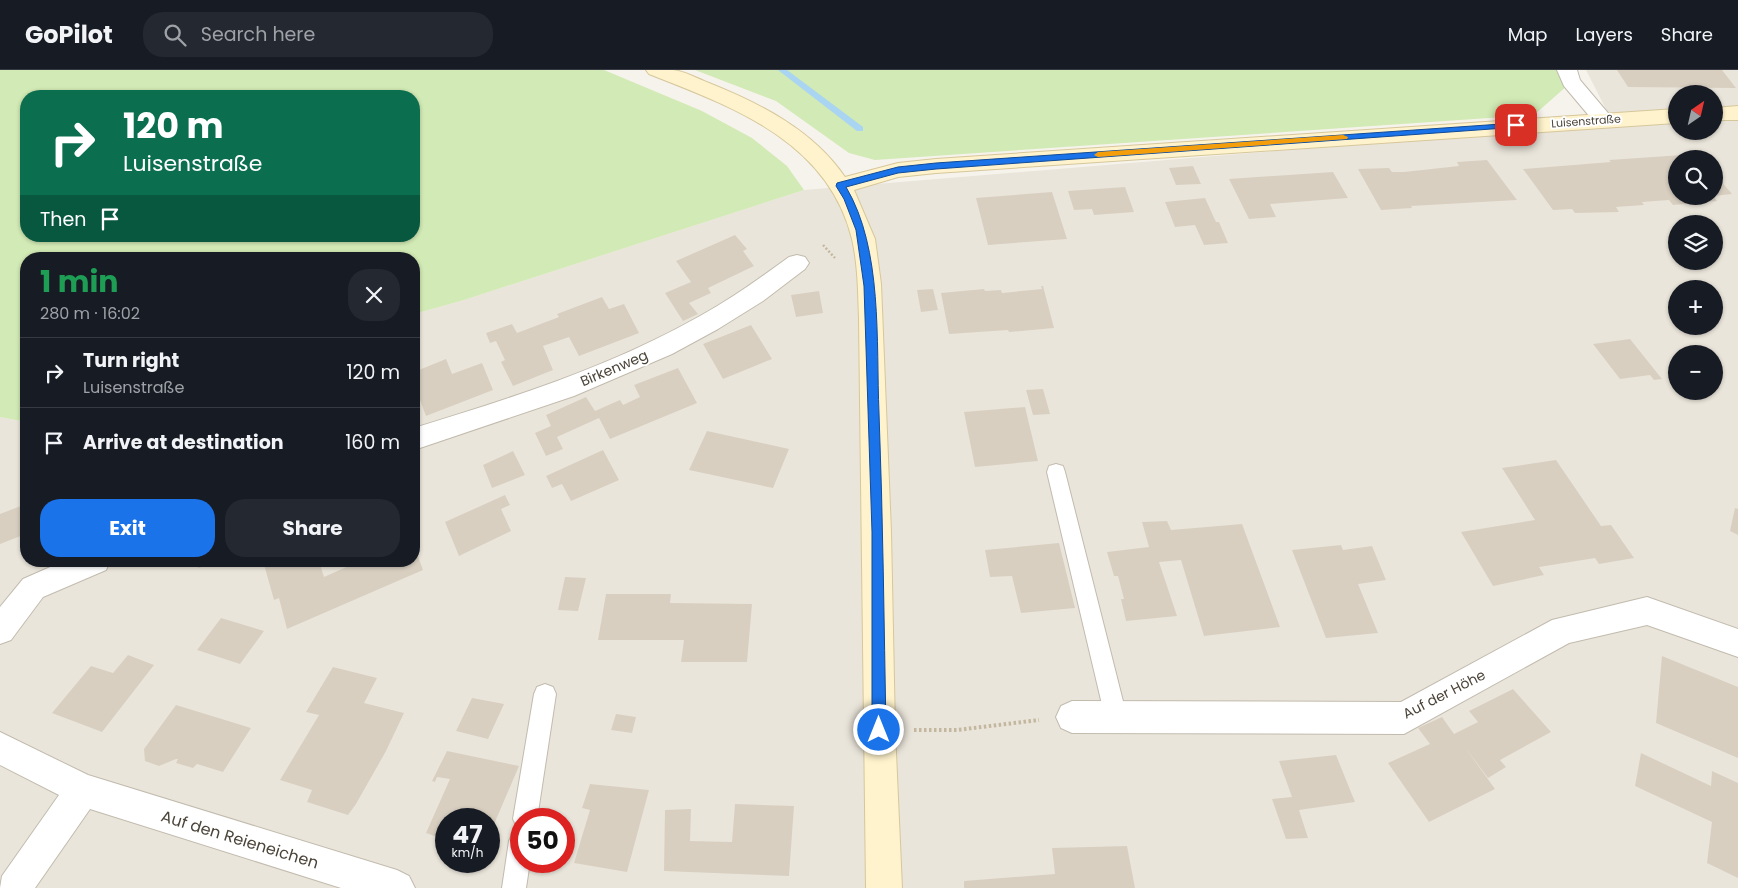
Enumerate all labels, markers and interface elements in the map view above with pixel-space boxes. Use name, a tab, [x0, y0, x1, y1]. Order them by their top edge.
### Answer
search box	[143, 12, 493, 57]
text: GoPilot	[25, 18, 113, 51]
icon: search	[161, 21, 189, 49]
text: Search here	[201, 21, 315, 48]
text: Map	[1508, 22, 1548, 47]
text: Layers	[1576, 22, 1633, 47]
text: Share	[1661, 22, 1713, 47]
north arrow	[1668, 85, 1722, 140]
map controls	[1668, 85, 1723, 400]
text: 120 m	[123, 101, 223, 150]
pin	[1495, 104, 1537, 146]
icon: right	[40, 110, 105, 175]
icon: arrive	[1502, 111, 1530, 139]
street label: Luisenstraße	[1551, 111, 1621, 131]
text: Luisenstraße	[123, 148, 262, 179]
button: search	[1668, 150, 1723, 205]
icon: arrive	[96, 205, 124, 233]
text: Then	[40, 206, 86, 233]
button: layers	[1668, 215, 1723, 270]
text: 1 min	[40, 260, 118, 303]
button: close	[348, 269, 400, 321]
button: +	[1668, 280, 1723, 335]
text: 280 m · 16:02	[40, 302, 140, 325]
street label: Birkenweg	[577, 345, 651, 391]
button: −	[1668, 345, 1723, 400]
text: Turn right	[83, 347, 179, 374]
icon: right	[40, 359, 68, 387]
text: 120 m	[346, 359, 400, 386]
text: Luisenstraße	[83, 376, 184, 399]
icon: arrive	[40, 429, 68, 457]
text: Arrive at destination	[83, 429, 284, 456]
text: 160 m	[345, 429, 400, 456]
button: Exit	[40, 499, 215, 557]
button: Share	[225, 499, 400, 557]
street label: Auf der Höhe	[1399, 664, 1489, 723]
position arrow	[852, 703, 904, 755]
street label: Auf den Reieneichen	[158, 805, 321, 874]
speed limit sign: 50	[510, 808, 575, 873]
text: 47	[452, 817, 483, 852]
text: km/h	[452, 844, 483, 861]

